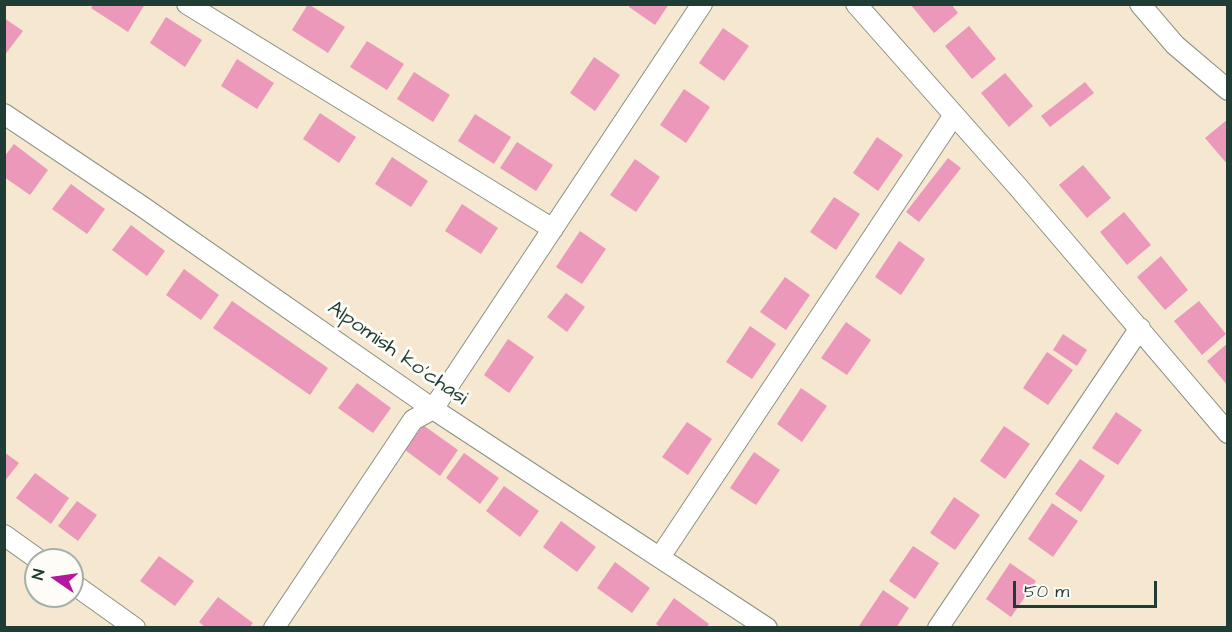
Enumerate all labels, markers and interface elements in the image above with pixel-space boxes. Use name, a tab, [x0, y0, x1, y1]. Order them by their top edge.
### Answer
street label: Alpomish ko'chasi	[322, 296, 472, 412]
north arrow	[24, 548, 84, 608]
text: N	[27, 567, 50, 582]
scale bar	[1016, 569, 1160, 607]
text: 50 m	[1024, 579, 1069, 604]

